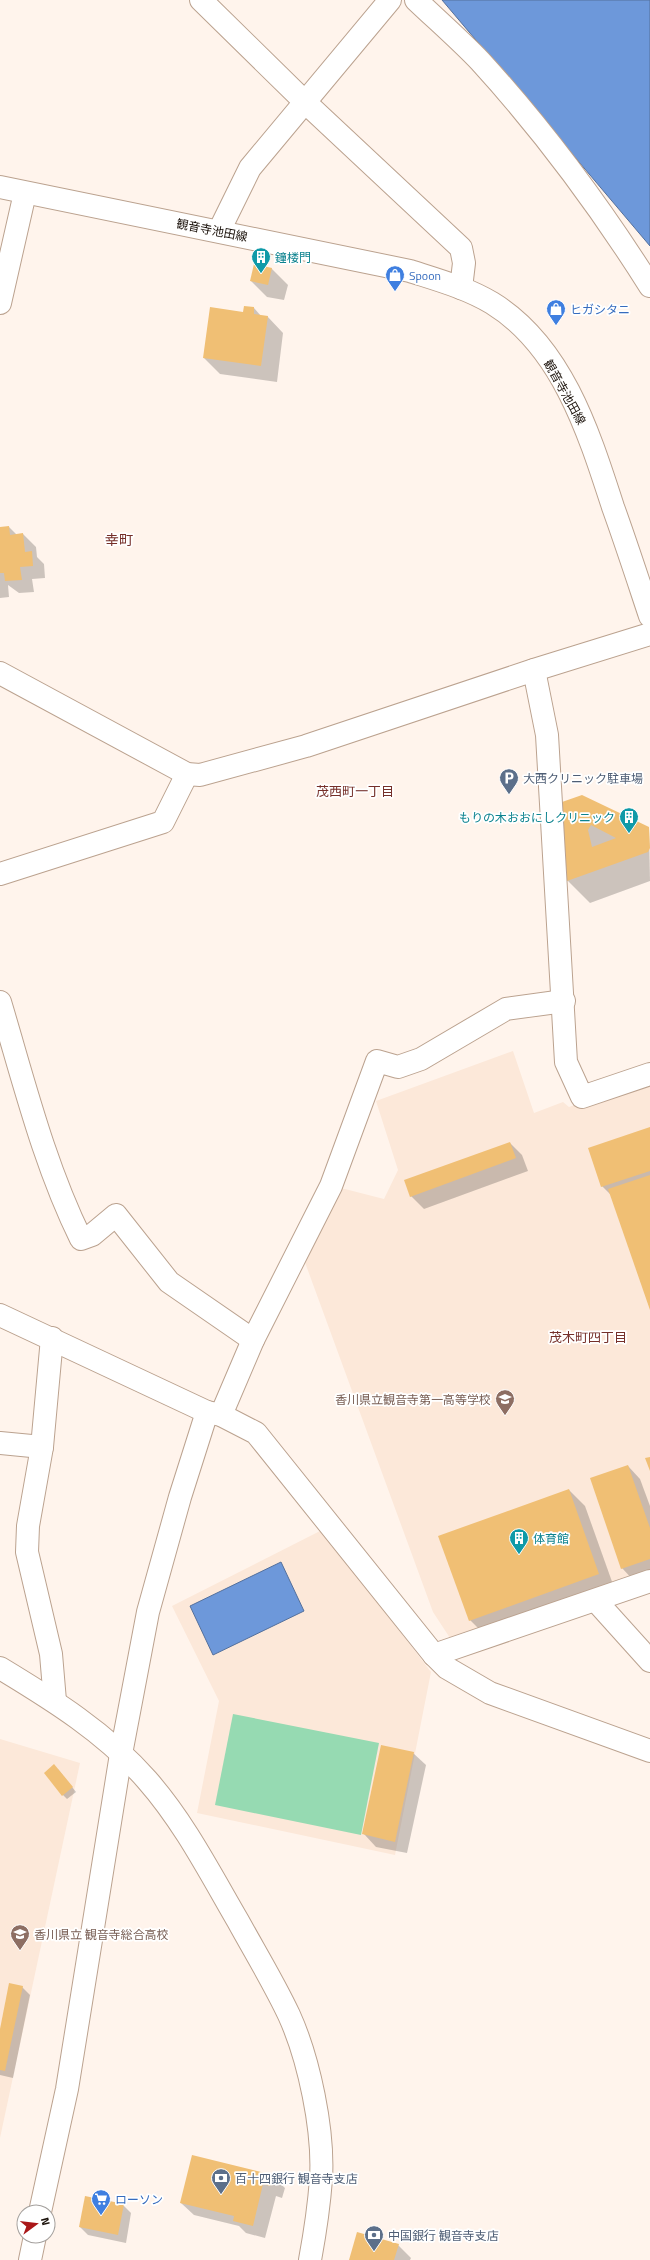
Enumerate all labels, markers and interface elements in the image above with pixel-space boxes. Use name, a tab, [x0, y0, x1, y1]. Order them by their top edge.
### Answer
street label: 観音寺池田線	[175, 214, 249, 246]
building icon: 鐘楼門	[250, 246, 272, 274]
place label: 鐘楼門	[275, 248, 311, 267]
shop icon: Spoon	[384, 264, 406, 292]
place label: Spoon	[409, 266, 441, 285]
shop icon: ヒガシタニ	[545, 298, 567, 326]
place label: ヒガシタニ	[570, 300, 630, 319]
street label: 観音寺池田線	[539, 356, 591, 428]
district label: 幸町	[105, 529, 133, 550]
parking icon: 大西クリニック駐車場	[498, 767, 520, 795]
place label: 大西クリニック駐車場	[523, 769, 643, 788]
district label: 茂西町一丁目	[316, 781, 394, 801]
building icon: もりの木おおにしクリニック	[618, 806, 640, 834]
place label: もりの木おおにしクリニック	[459, 808, 615, 827]
district label: 茂木町四丁目	[549, 1327, 627, 1347]
school or university icon: 香川県立観音寺第一高等学校	[494, 1388, 516, 1416]
place label: 香川県立観音寺第一高等学校	[335, 1390, 491, 1409]
building icon: 体育館	[508, 1527, 530, 1555]
place label: 体育館	[533, 1529, 569, 1548]
school or university icon: 香川県立 観音寺総合高校	[9, 1923, 31, 1951]
place label: 香川県立 観音寺総合高校	[34, 1925, 169, 1944]
bank icon: 百十四銀行 観音寺支店	[210, 2167, 232, 2195]
place label: 百十四銀行 観音寺支店	[235, 2169, 358, 2188]
supermarket icon: ローソン	[90, 2188, 112, 2216]
place label: ローソン	[115, 2190, 163, 2209]
north arrow	[16, 2204, 56, 2244]
text: N	[37, 2216, 54, 2227]
bank icon: 中国銀行 観音寺支店	[363, 2224, 385, 2252]
place label: 中国銀行 観音寺支店	[388, 2226, 499, 2245]

